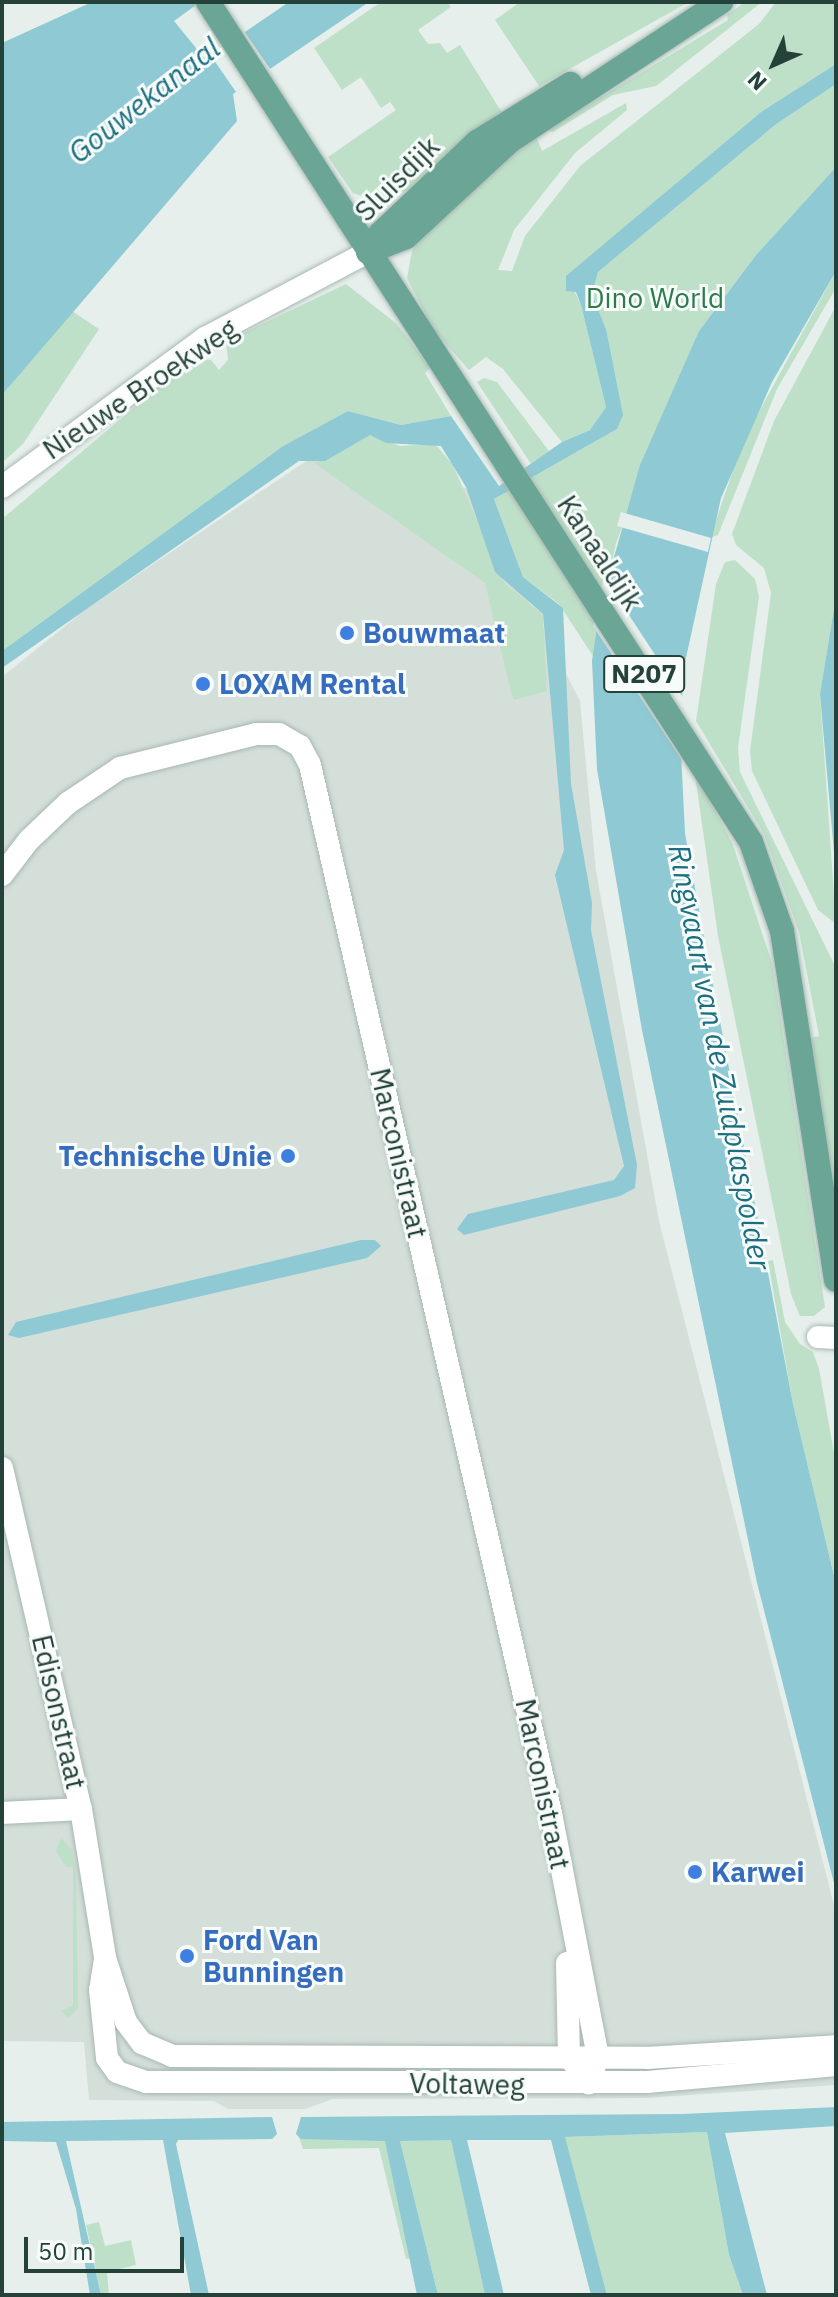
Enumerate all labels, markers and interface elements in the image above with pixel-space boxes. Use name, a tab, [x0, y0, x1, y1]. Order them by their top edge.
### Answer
north arrow	[734, 24, 814, 104]
water label: Gouwekanaal	[61, 30, 227, 170]
text: N	[741, 65, 773, 97]
street label: Sluisdijk	[348, 130, 446, 228]
park label: Dino World	[586, 281, 724, 315]
street label: Nieuwe Broekweg	[36, 312, 244, 466]
street label: Kanaaldijk	[550, 489, 650, 617]
place label: Bouwmaat	[363, 616, 505, 650]
marker: Bouwmaat	[338, 624, 356, 642]
road number: N207	[602, 652, 686, 696]
place label: LOXAM Rental	[219, 667, 406, 701]
marker: LOXAM Rental	[194, 675, 212, 693]
water label: Ringvaart van de Zuidplaspolder	[661, 841, 779, 1273]
street label: Marconistraat	[363, 1065, 435, 1241]
place label: Technische Unie	[58, 1139, 272, 1173]
marker: Technische Unie	[279, 1147, 297, 1165]
street label: Edisonstraat	[25, 1631, 93, 1793]
street label: Marconistraat	[509, 1696, 577, 1872]
place label: Karwei	[711, 1855, 805, 1889]
marker: Karwei	[686, 1863, 704, 1881]
place label: Ford Van Bunningen	[203, 1923, 344, 1989]
marker: Ford Van Bunningen	[178, 1947, 196, 1965]
street label: Voltaweg	[409, 2066, 525, 2102]
scale bar	[28, 2221, 188, 2271]
text: 50 m	[38, 2235, 93, 2267]

